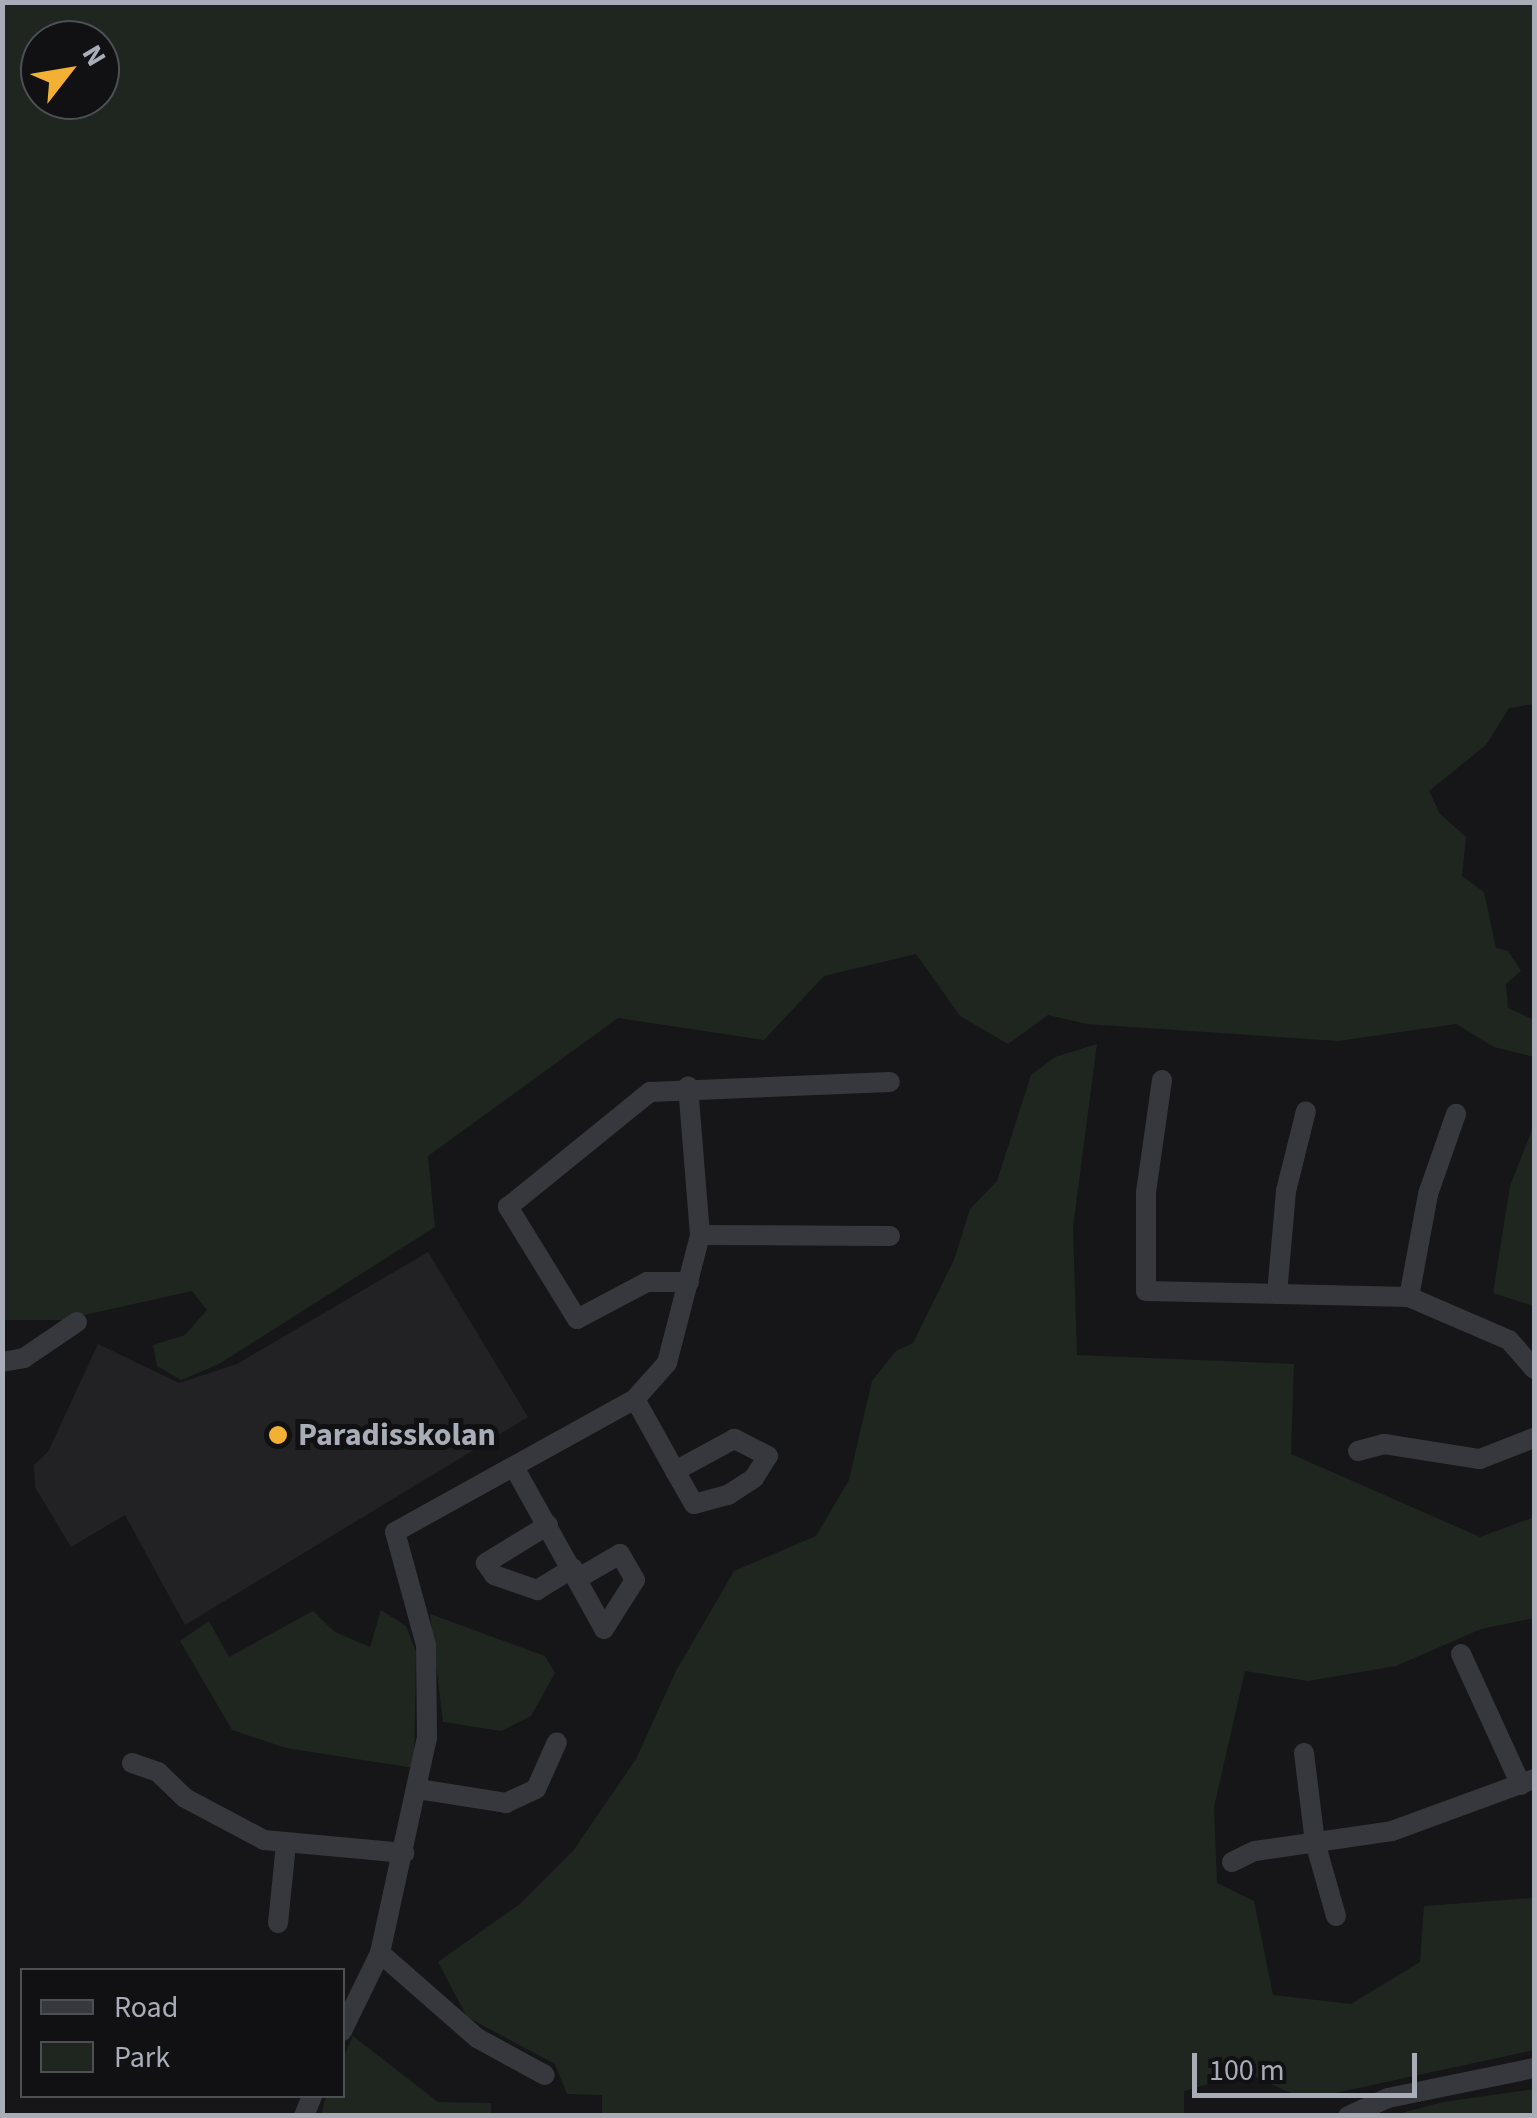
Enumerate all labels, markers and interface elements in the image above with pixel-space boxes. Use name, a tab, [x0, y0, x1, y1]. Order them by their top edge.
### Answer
north arrow	[20, 20, 120, 120]
text: N	[72, 37, 116, 74]
place label: Paradisskolan	[298, 1416, 496, 1454]
marker: Paradisskolan	[267, 1424, 289, 1446]
legend	[20, 1968, 345, 2098]
text: Road	[114, 1986, 178, 2029]
scale bar	[1197, 2033, 1422, 2095]
text: Park	[114, 2036, 170, 2079]
text: 100 m	[1209, 2049, 1285, 2092]

